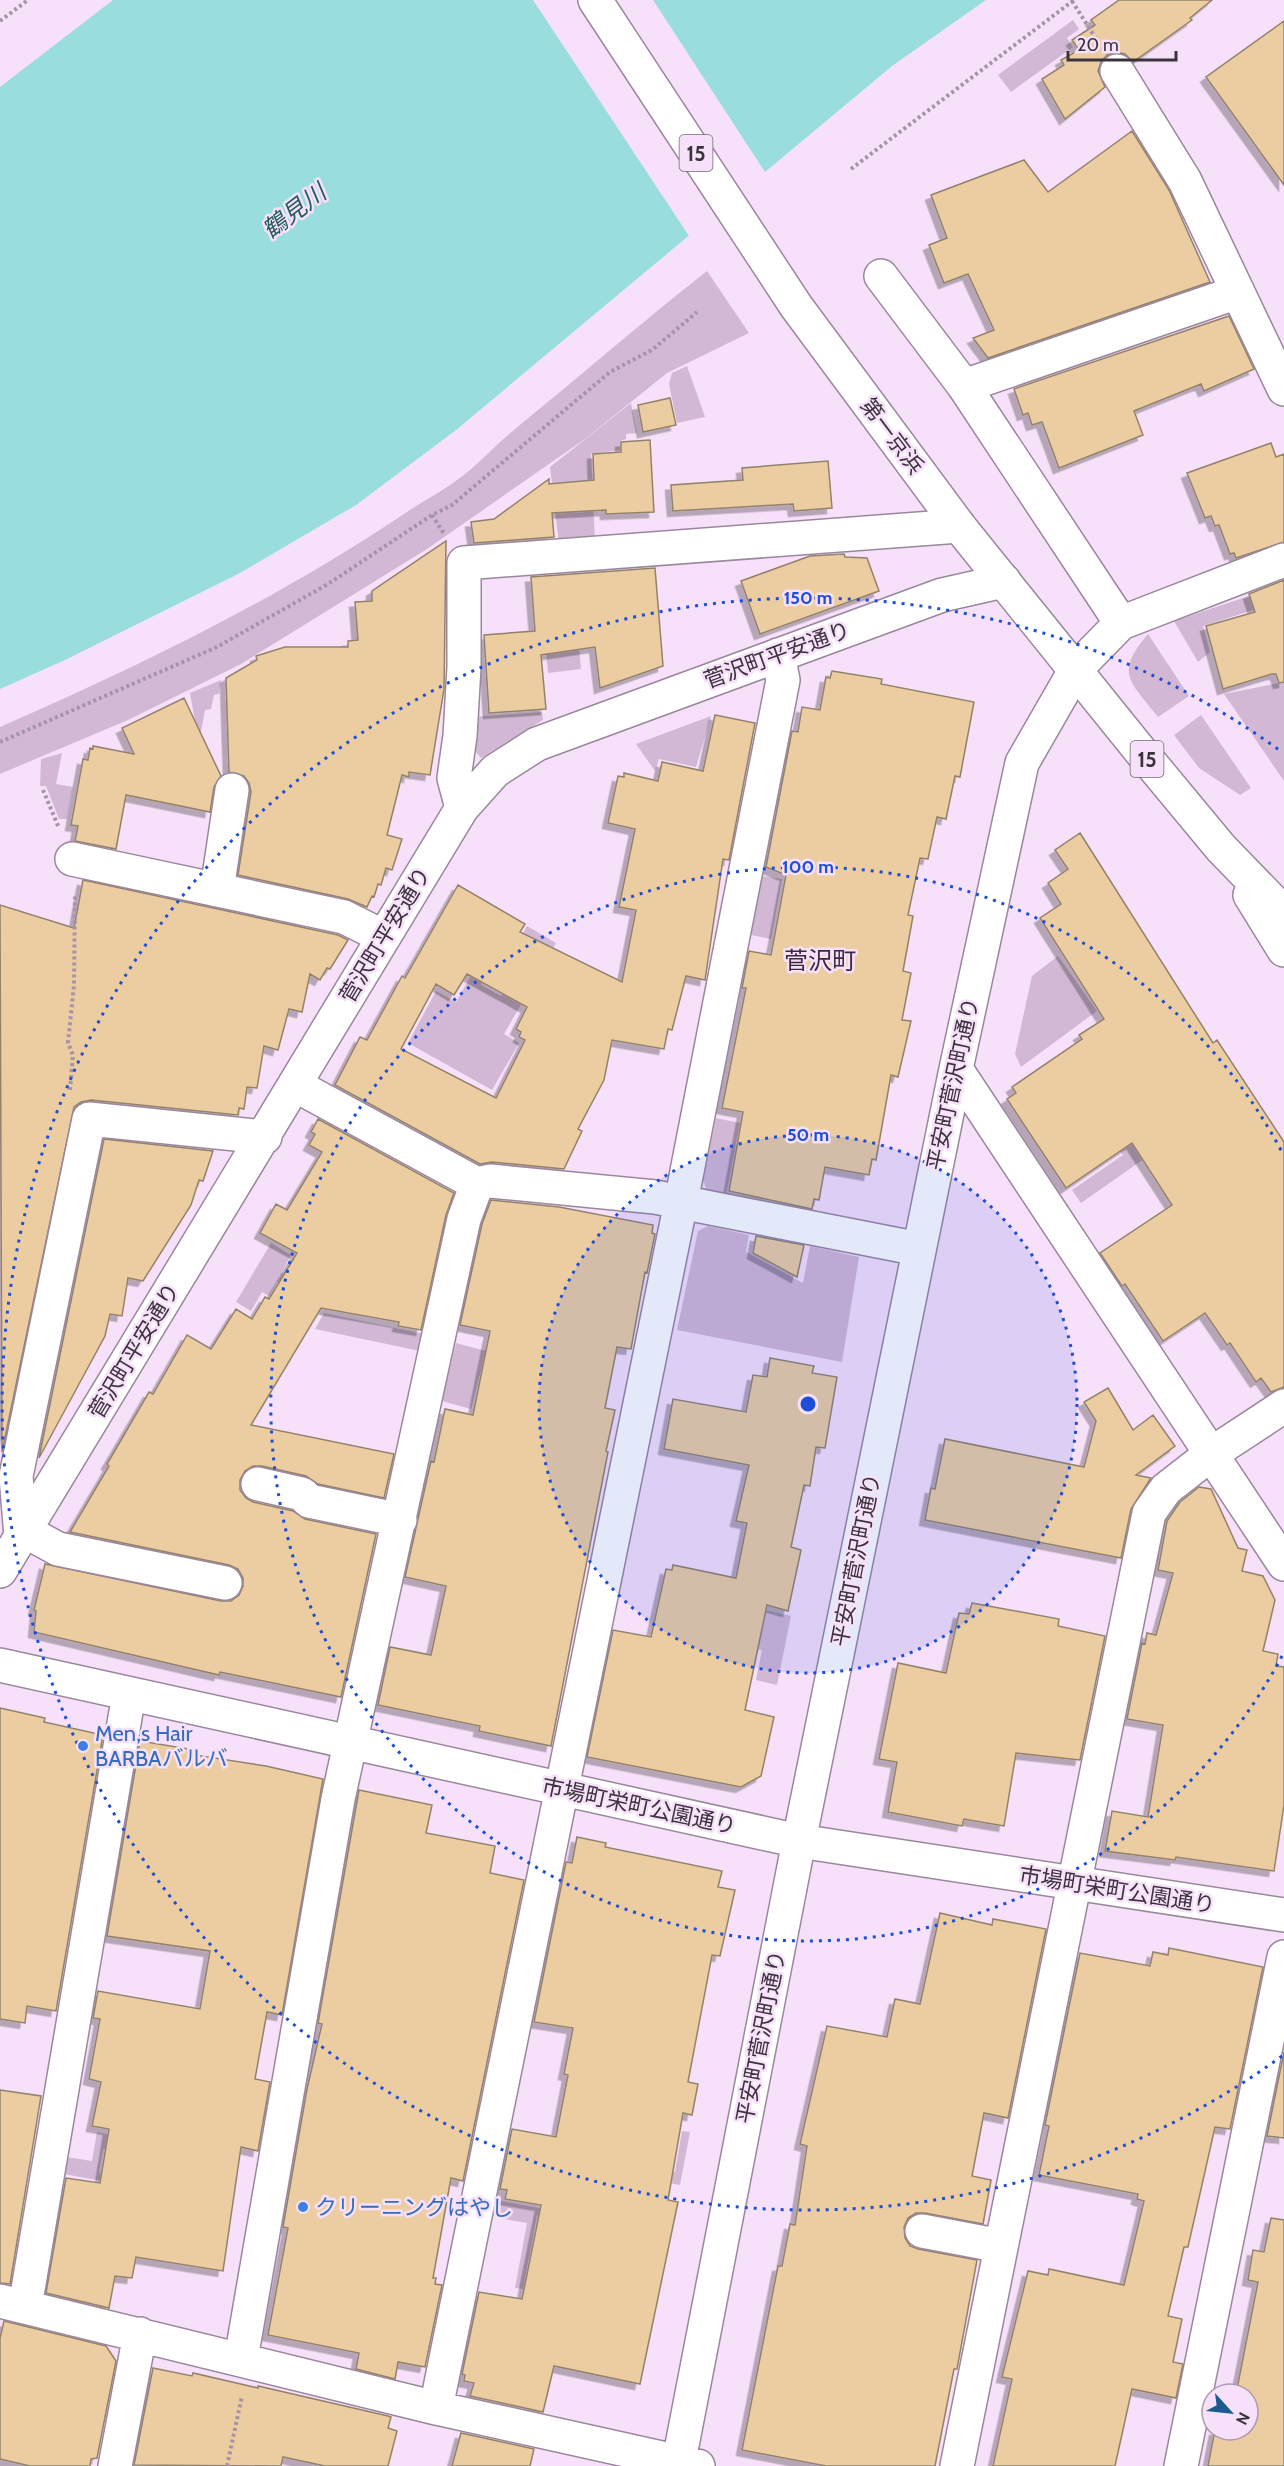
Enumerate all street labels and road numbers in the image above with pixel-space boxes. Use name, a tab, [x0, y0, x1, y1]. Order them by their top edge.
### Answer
road number: 15	[680, 135, 712, 171]
street label: 第一京浜	[855, 393, 929, 479]
street label: 菅沢町平安通り	[700, 616, 854, 694]
road number: 15	[1130, 741, 1164, 777]
street label: 菅沢町平安通り	[334, 862, 436, 1008]
street label: 平安町菅沢町通り	[921, 995, 985, 1173]
street label: 菅沢町平安通り	[83, 1278, 185, 1424]
street label: 平安町菅沢町通り	[826, 1471, 886, 1649]
street label: 市場町栄町公園通り	[539, 1772, 739, 1840]
street label: 市場町栄町公園通り	[1017, 1861, 1217, 1919]
street label: 平安町菅沢町通り	[731, 1948, 791, 2126]

